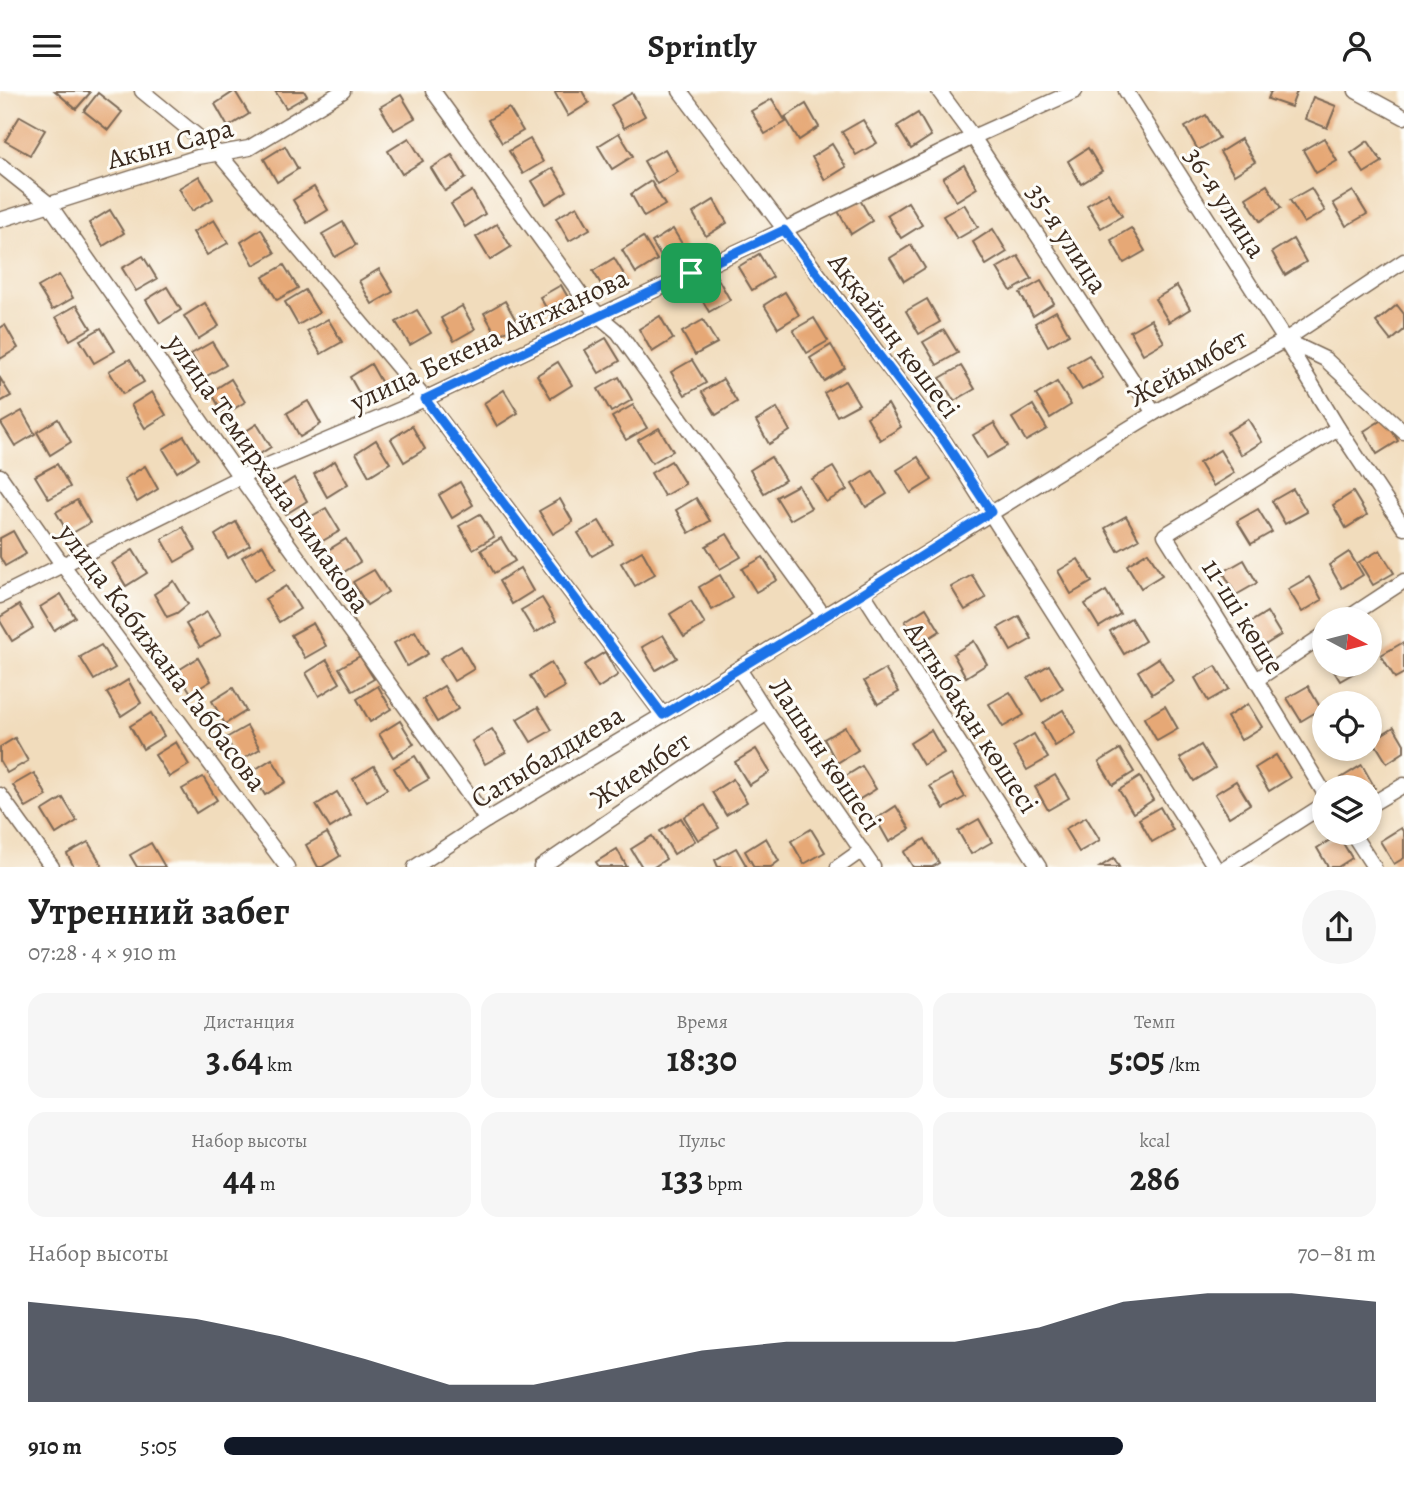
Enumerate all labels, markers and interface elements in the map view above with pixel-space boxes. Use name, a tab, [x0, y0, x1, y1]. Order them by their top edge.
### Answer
text: Sprintly	[648, 24, 756, 68]
icon: menu	[28, 27, 66, 65]
icon: person	[1338, 27, 1376, 65]
street label: Акын Сара	[102, 109, 238, 179]
street label: 36-я улица	[1175, 140, 1275, 265]
street label: 35-я улица	[1017, 176, 1117, 301]
pin	[661, 243, 721, 303]
street label: Аққайың көшесі	[819, 244, 969, 426]
icon: arrive	[672, 254, 710, 292]
street label: улица Бекена Айтжанова	[343, 259, 635, 422]
street label: Жейымбет	[1121, 319, 1254, 416]
street label: улица Темирхана Бимакова	[157, 326, 379, 621]
street label: улица Кабижана Габбасова	[48, 515, 276, 799]
street label: 11-ші көше	[1193, 551, 1294, 682]
north arrow	[1312, 607, 1382, 677]
map controls	[1312, 607, 1382, 845]
street label: Алтыбақан көшесі	[894, 613, 1047, 821]
street label: Лашын көшесі	[760, 670, 891, 839]
button: locate	[1312, 691, 1382, 761]
street label: Сатыбалдиева	[464, 696, 631, 817]
street label: Жиембет	[583, 722, 698, 817]
button: layers	[1312, 775, 1382, 845]
text: Утренний забег	[28, 885, 289, 937]
button: share	[1302, 890, 1376, 964]
text: 07:28 · 4 × 910 m	[28, 937, 177, 968]
text: Дистанция	[204, 1009, 295, 1035]
text: Время	[676, 1009, 728, 1035]
text: Темп	[1134, 1009, 1175, 1035]
text: 3.64	[206, 1035, 264, 1083]
text: 18:30	[667, 1035, 737, 1083]
text: 5:05	[1109, 1035, 1165, 1083]
text: km	[264, 1052, 293, 1078]
text: /km	[1165, 1052, 1200, 1078]
text: Набор высоты	[191, 1128, 308, 1154]
text: Пульс	[678, 1128, 726, 1154]
text: kcal	[1139, 1128, 1170, 1154]
text: 44	[223, 1154, 256, 1202]
text: 133	[661, 1154, 704, 1202]
text: 286	[1130, 1154, 1180, 1202]
text: m	[256, 1171, 276, 1197]
text: bpm	[704, 1171, 743, 1197]
text: Набор высоты	[28, 1238, 169, 1269]
text: 70–81 m	[1297, 1238, 1376, 1269]
text: 910 m	[28, 1431, 82, 1462]
text: 5:05	[140, 1431, 178, 1462]

